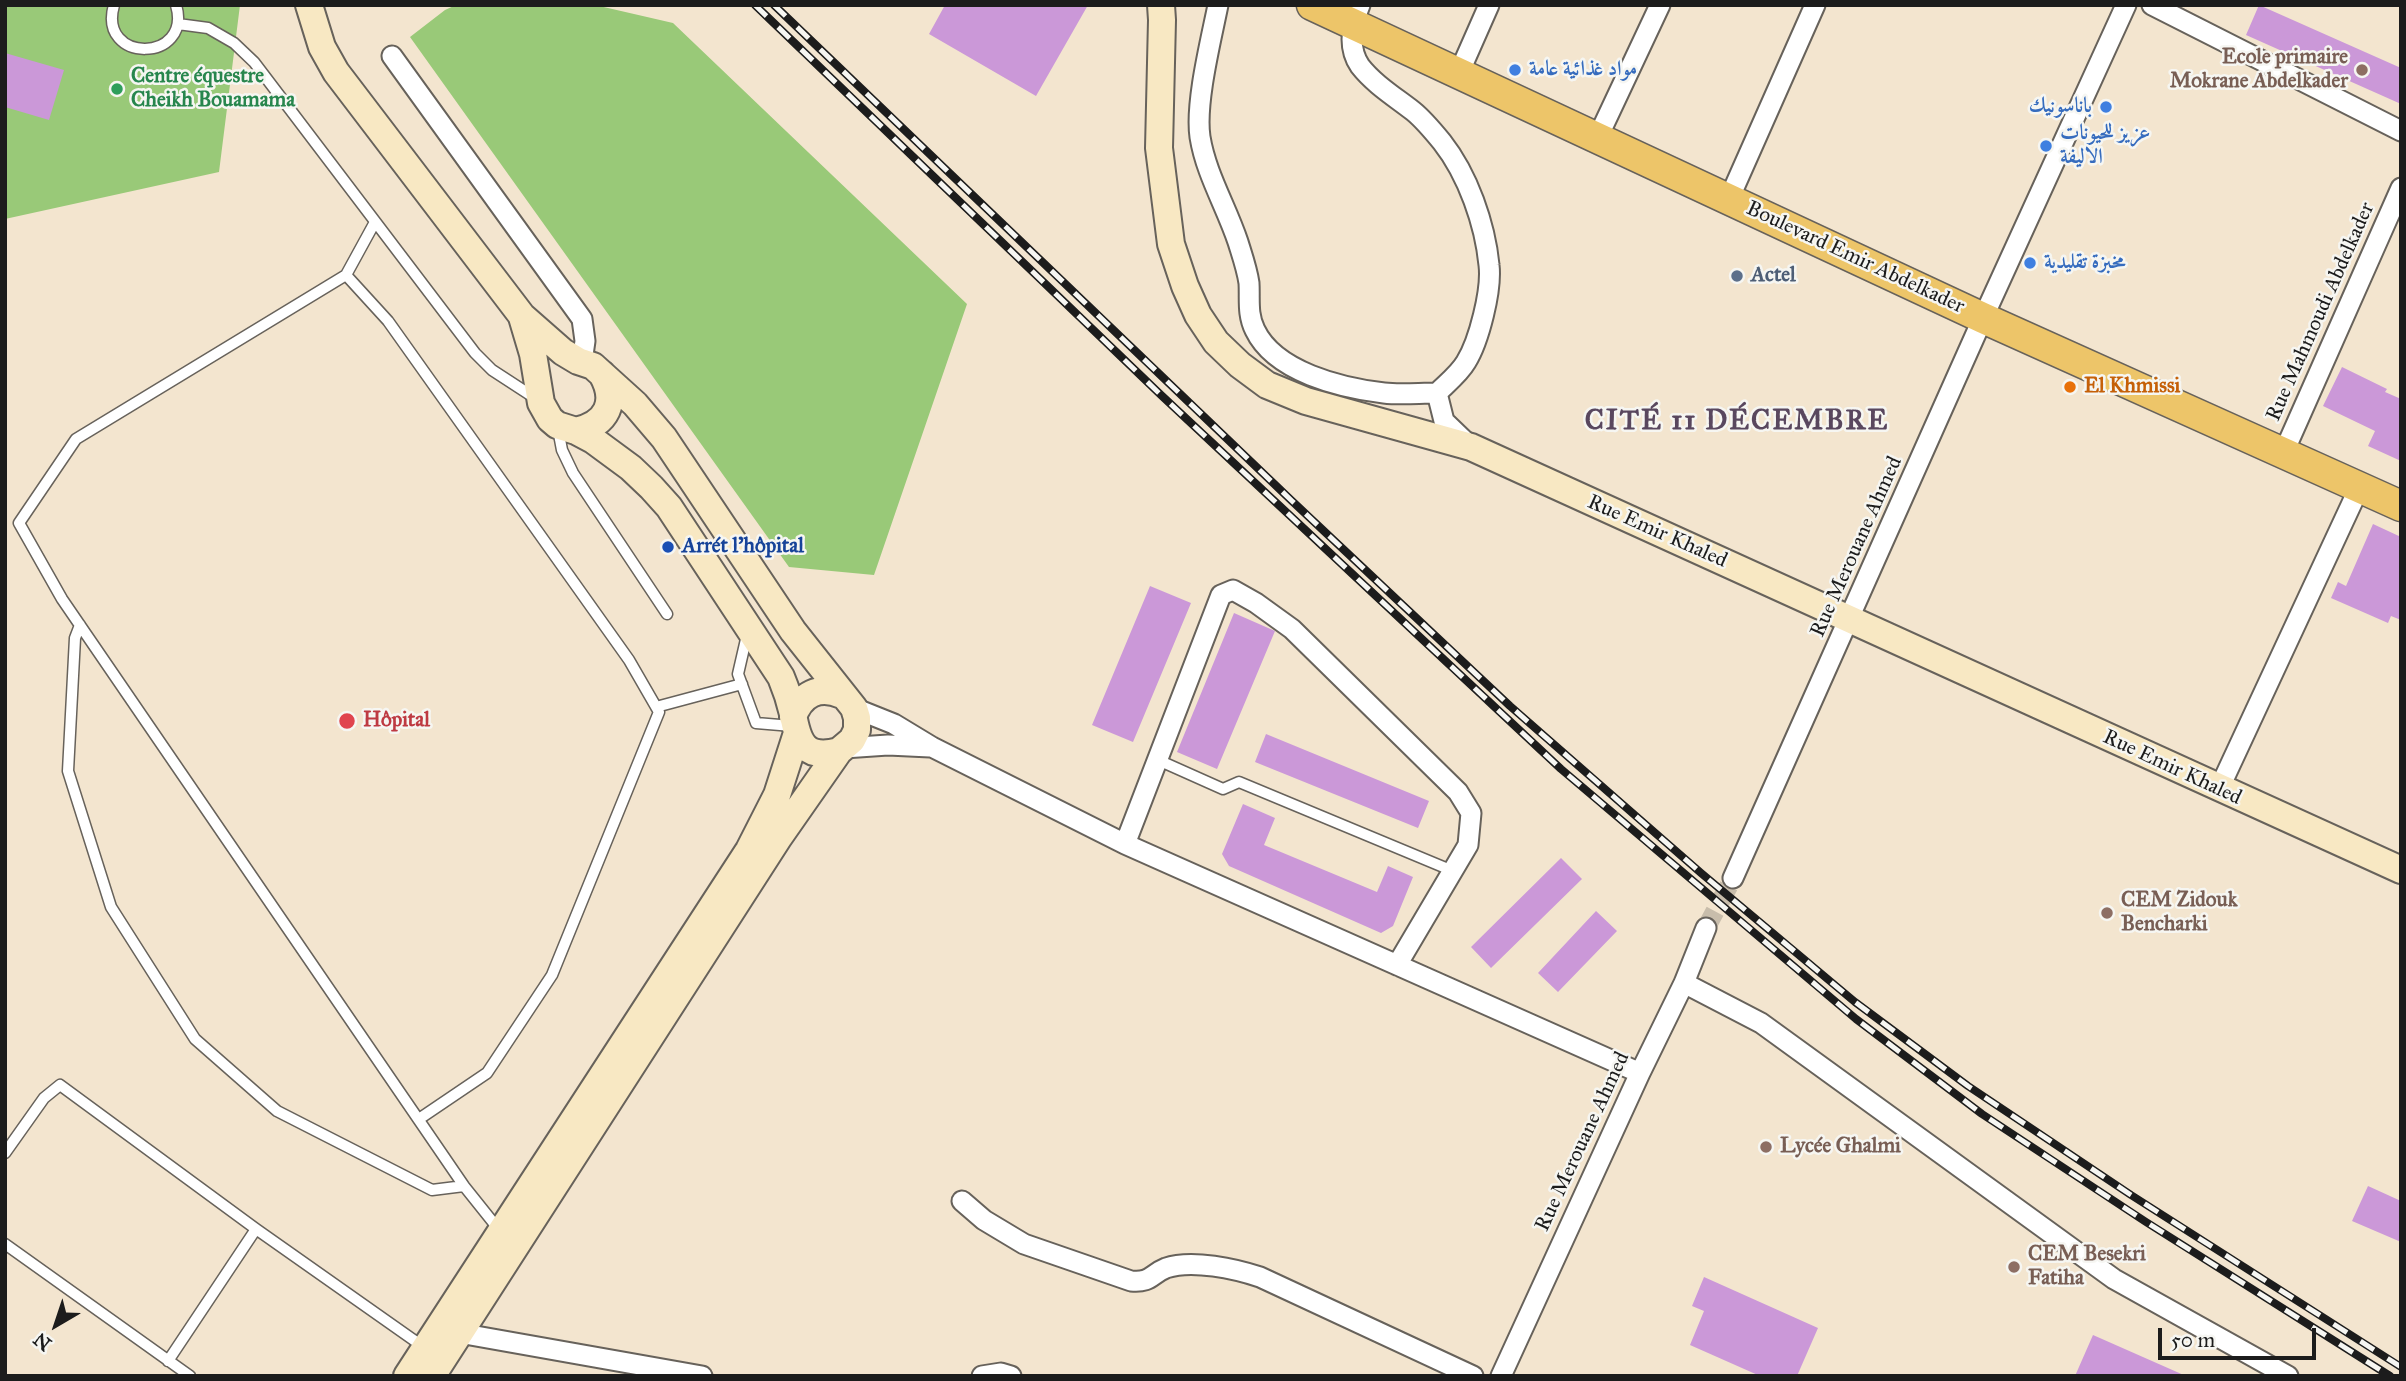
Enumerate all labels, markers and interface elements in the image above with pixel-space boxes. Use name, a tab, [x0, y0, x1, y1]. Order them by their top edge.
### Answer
place label: Ecole primaire Mokrane Abdelkader	[2170, 45, 2348, 95]
place label: مواد غذائية عامة	[1529, 57, 1637, 83]
marker: مواد غذائية عامة	[1507, 62, 1523, 78]
marker: Ecole primaire Mokrane Abdelkader	[2354, 62, 2370, 78]
place label: Centre équestre Cheikh Bouamama	[131, 64, 295, 114]
marker: Centre équestre Cheikh Bouamama	[109, 81, 125, 97]
place label: باناسونيك	[2029, 94, 2092, 120]
marker: باناسونيك	[2098, 99, 2114, 115]
place label: عزيز للحيونات الاليفة	[2060, 121, 2150, 171]
marker: عزيز للحيونات الاليفة	[2038, 138, 2054, 154]
street label: Boulevard Emir Abdelkader	[1742, 196, 1968, 320]
street label: Rue Mahmoudi Abdelkader	[2261, 199, 2381, 425]
place label: مخبزة تقليدية	[2044, 250, 2125, 276]
marker: مخبزة تقليدية	[2022, 255, 2038, 271]
place label: Actel	[1751, 263, 1796, 289]
marker: Actel	[1729, 268, 1745, 284]
place label: El Khmissi	[2084, 374, 2180, 400]
marker: El Khmissi	[2062, 379, 2078, 395]
district label: CITÉ 11 DÉCEMBRE	[1587, 405, 1887, 439]
street label: Rue Merouane Ahmed	[1806, 453, 1908, 641]
street label: Rue Emir Khaled	[1583, 490, 1731, 574]
place label: Arrét l'hôpital	[682, 534, 804, 560]
marker: Arrét l'hôpital	[660, 539, 676, 555]
place label: Hôpital	[363, 708, 430, 734]
marker: Hôpital	[337, 711, 357, 731]
street label: Rue Emir Khaled	[2099, 725, 2245, 811]
place label: CEM Zidouk Bencharki	[2121, 888, 2238, 938]
marker: CEM Zidouk Bencharki	[2099, 905, 2115, 921]
street label: Rue Merouane Ahmed	[1530, 1048, 1636, 1236]
place label: Lycée Ghalmi	[1780, 1134, 1901, 1160]
marker: Lycée Ghalmi	[1758, 1139, 1774, 1155]
place label: CEM Besekri Fatiha	[2028, 1242, 2146, 1292]
marker: CEM Besekri Fatiha	[2006, 1259, 2022, 1275]
north arrow	[21, 1290, 91, 1360]
scale bar	[2161, 1314, 2318, 1358]
text: 50 m	[2171, 1327, 2215, 1353]
text: N	[29, 1328, 56, 1356]

